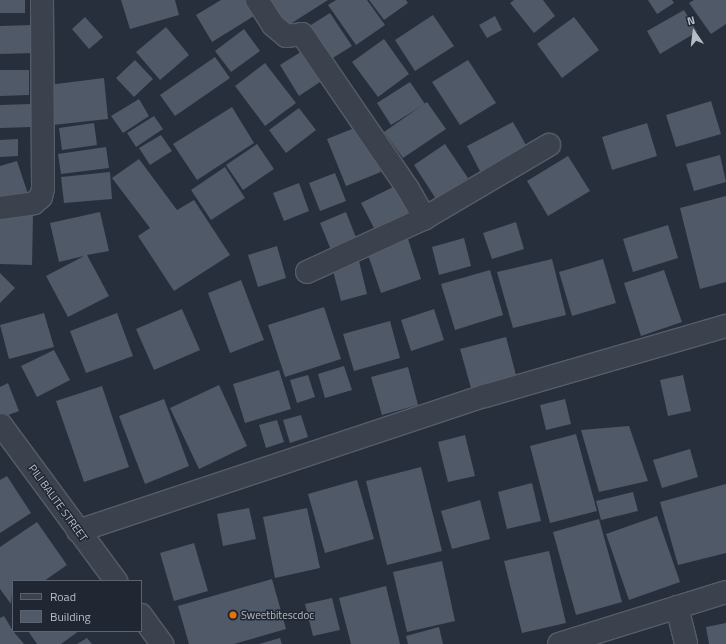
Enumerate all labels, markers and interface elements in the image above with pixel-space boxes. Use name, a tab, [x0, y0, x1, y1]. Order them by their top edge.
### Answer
north arrow	[674, 12, 714, 52]
text: N	[685, 12, 697, 29]
street label: PILI BALITE STREET	[26, 462, 90, 544]
legend	[12, 580, 142, 632]
text: Road	[50, 587, 76, 606]
text: Building	[50, 607, 91, 626]
place label: Sweetbitescdoc	[241, 608, 314, 622]
marker: Sweetbitescdoc	[228, 610, 238, 620]

